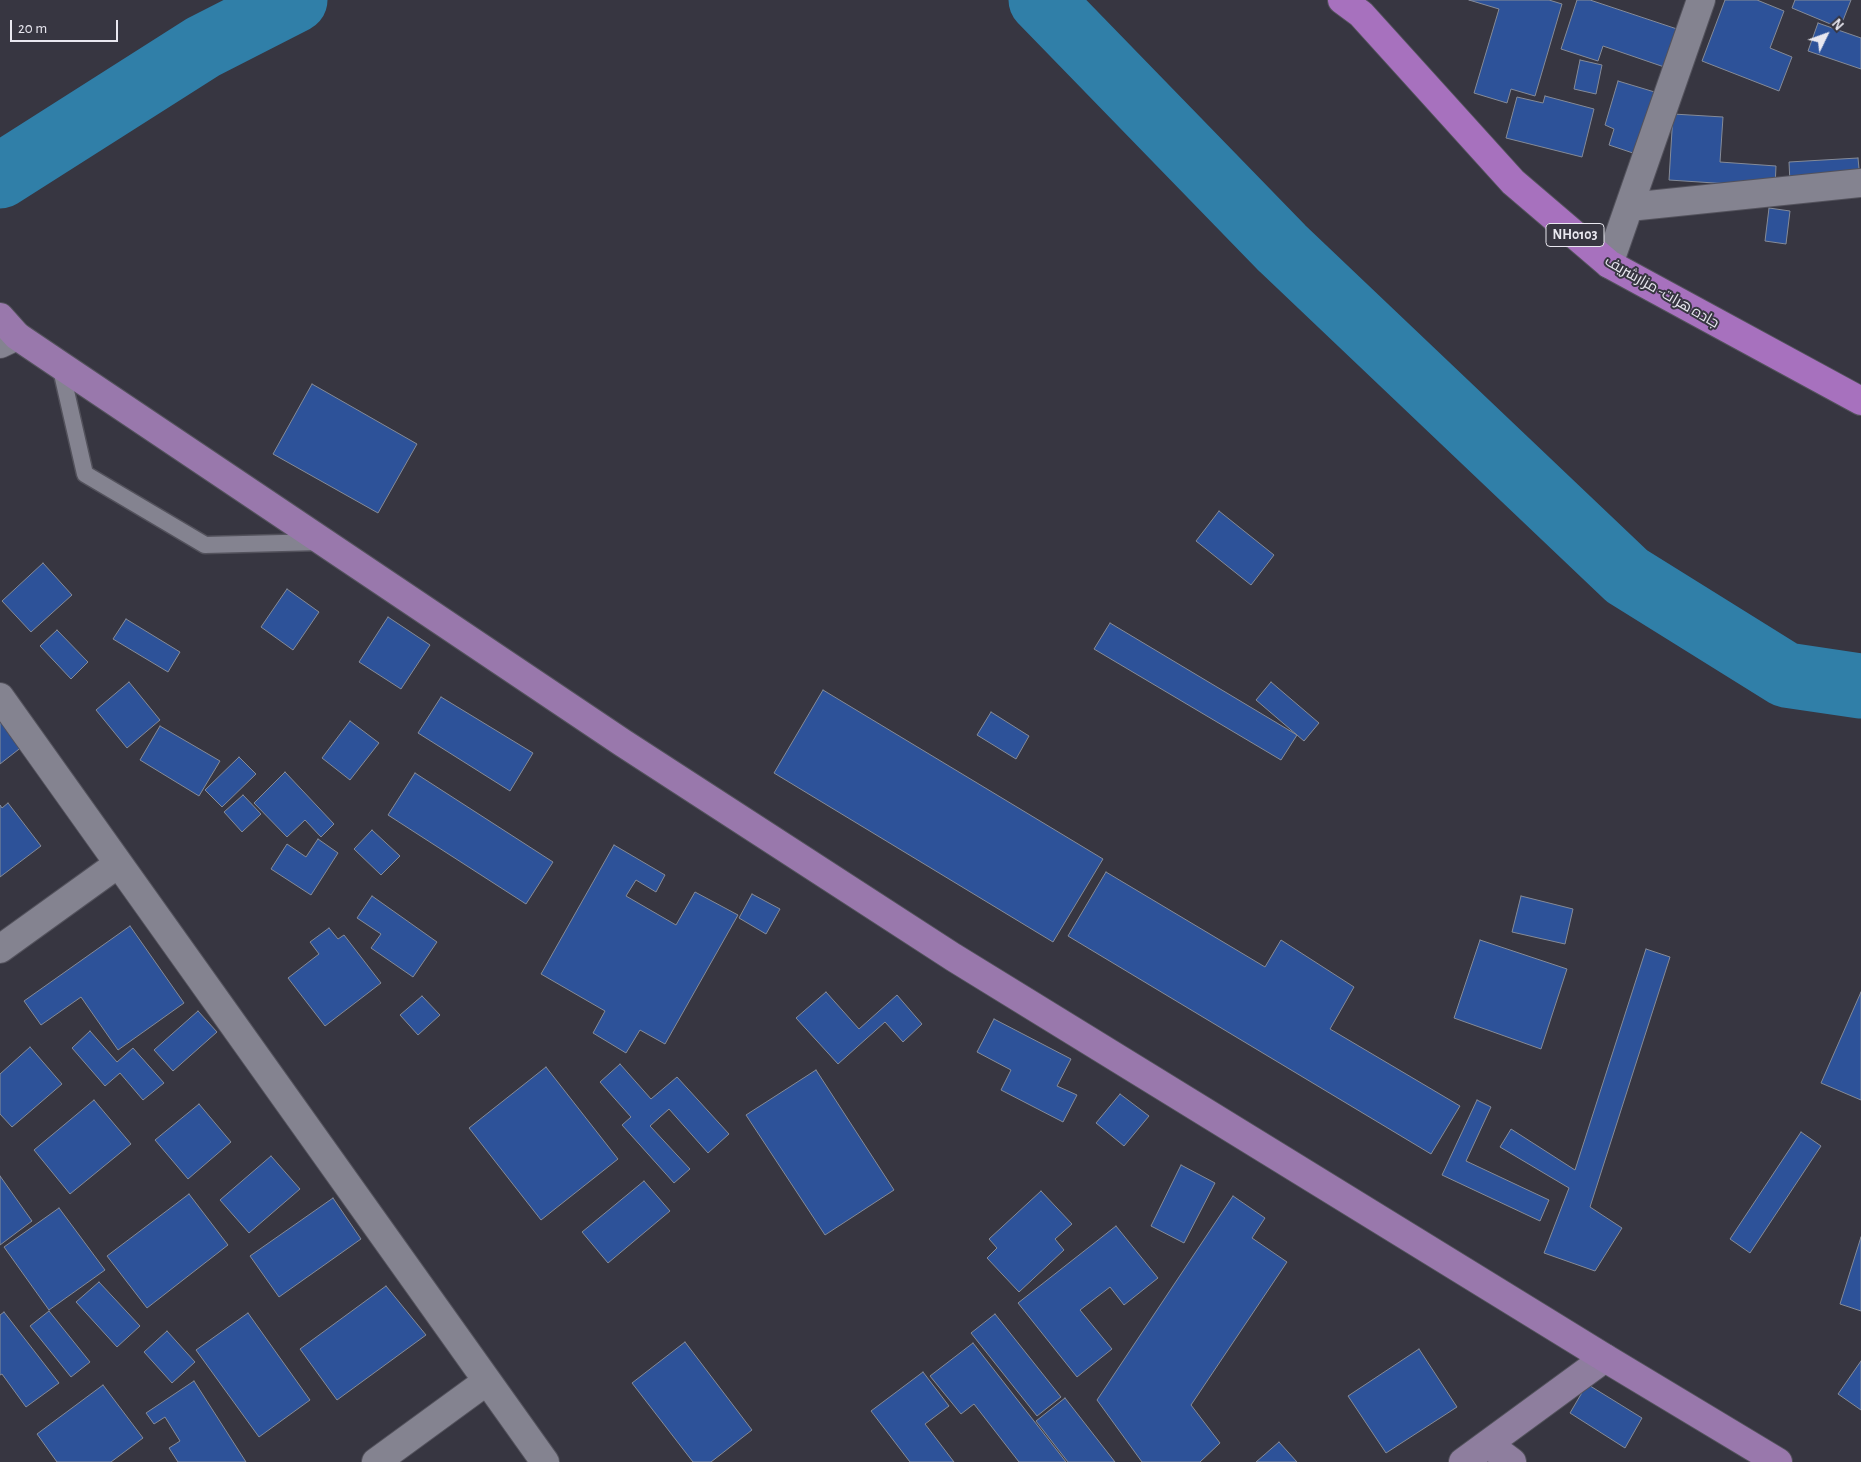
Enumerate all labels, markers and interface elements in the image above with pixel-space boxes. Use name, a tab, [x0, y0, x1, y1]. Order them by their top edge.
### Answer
scale bar	[12, 10, 120, 42]
north arrow	[1801, 10, 1851, 60]
text: N	[1829, 17, 1846, 33]
text: 20 m	[18, 21, 47, 36]
road number: NH0103	[1546, 224, 1604, 246]
street label: جاده هرات- مزارشریف	[1602, 252, 1722, 332]

